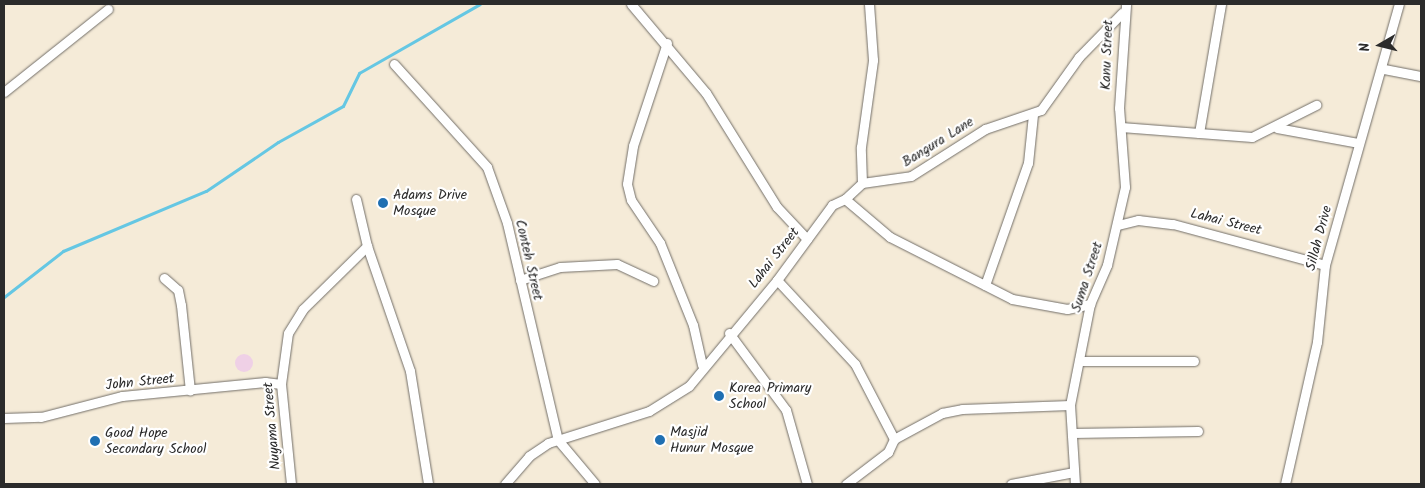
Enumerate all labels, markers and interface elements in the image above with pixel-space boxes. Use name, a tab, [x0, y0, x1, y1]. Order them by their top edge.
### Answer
street label: Kanu Street	[1097, 20, 1117, 90]
north arrow	[1355, 20, 1405, 70]
text: N	[1354, 41, 1377, 53]
street label: Bangura Lane	[899, 113, 977, 171]
place label: Adams Drive Mosque	[393, 187, 467, 220]
marker: Adams Drive Mosque	[377, 197, 389, 209]
street label: Sillah Drive	[1302, 204, 1336, 272]
street label: Lahai Street	[1189, 205, 1263, 239]
street label: Conteh Street	[512, 218, 546, 302]
street label: Lahai Street	[745, 224, 803, 292]
street label: Suma Street	[1068, 240, 1106, 314]
street label: John Street	[105, 370, 175, 394]
place label: Korea Primary School	[729, 380, 811, 412]
street label: Nuyama Street	[260, 381, 284, 471]
marker: Korea Primary School	[713, 390, 725, 402]
place label: Masjid Hunur Mosque	[670, 424, 754, 457]
place label: Good Hope Secondary School	[105, 425, 206, 458]
marker: Masjid Hunur Mosque	[654, 434, 666, 446]
marker: Good Hope Secondary School	[89, 435, 101, 447]

